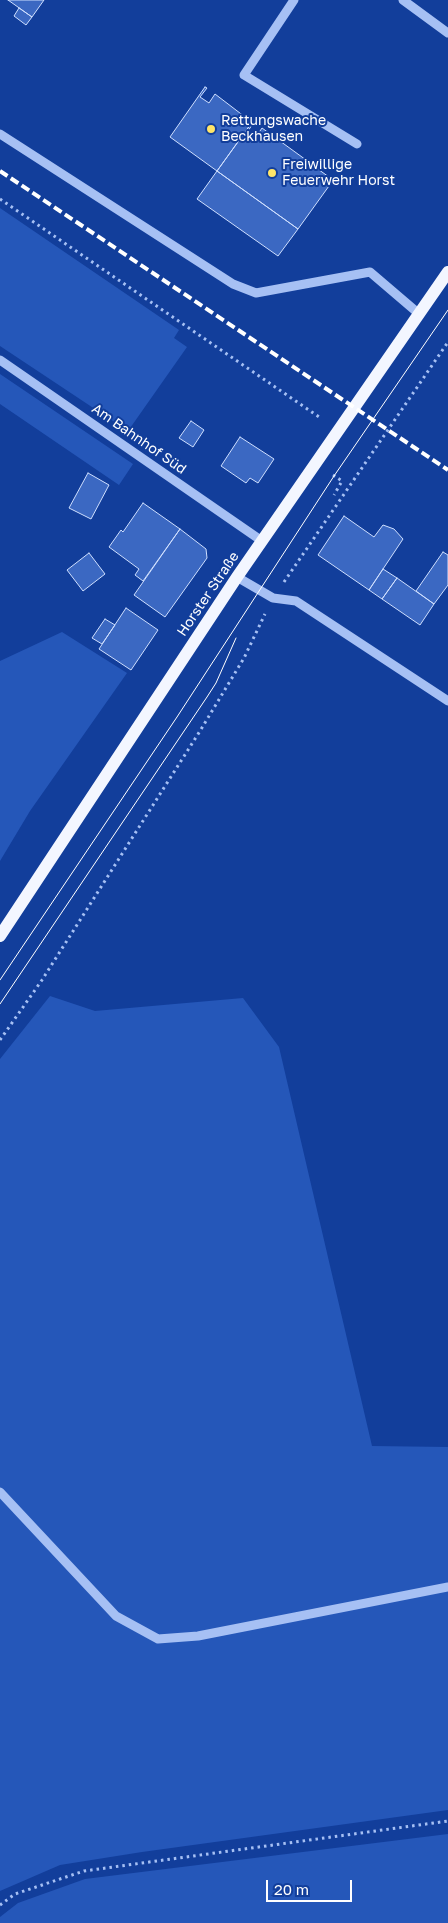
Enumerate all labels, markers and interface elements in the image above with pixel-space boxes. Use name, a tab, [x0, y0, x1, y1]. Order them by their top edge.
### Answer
place label: Rettungswache Beckhausen	[221, 113, 326, 146]
marker: Rettungswache Beckhausen	[205, 123, 217, 135]
place label: Freiwillige Feuerwehr Horst	[282, 157, 395, 190]
marker: Freiwillige Feuerwehr Horst	[266, 167, 278, 179]
street label: Am Bahnhof Süd	[89, 400, 189, 478]
street label: Horster Straße	[174, 549, 242, 639]
scale bar	[268, 1870, 354, 1902]
text: 20 m	[274, 1880, 309, 1898]

